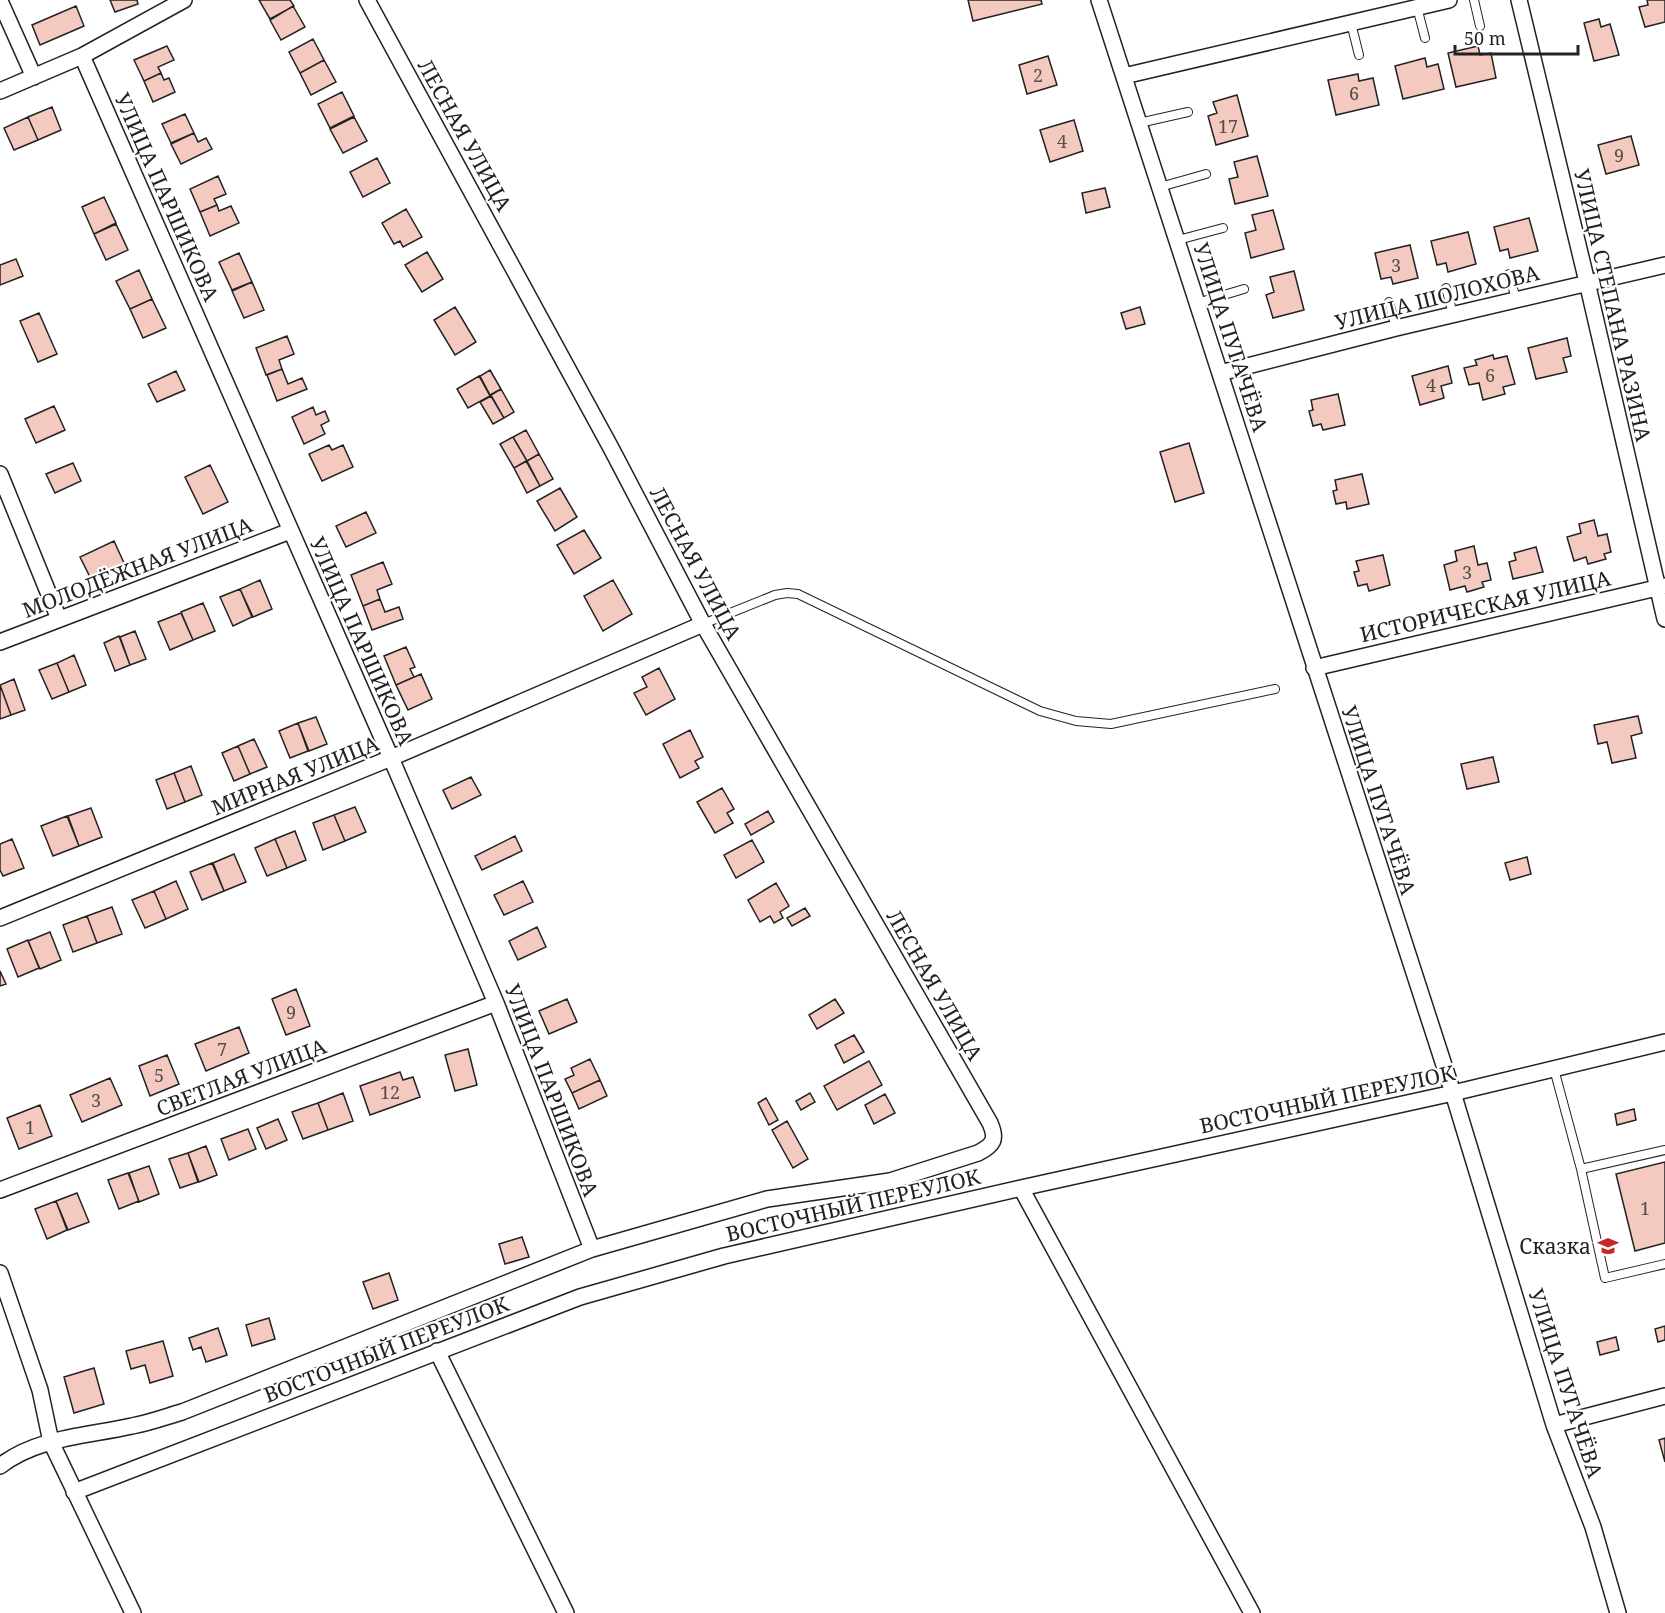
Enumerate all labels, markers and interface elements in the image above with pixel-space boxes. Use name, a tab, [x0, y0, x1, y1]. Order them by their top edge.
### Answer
scale bar	[1455, 18, 1578, 56]
text: 50 m	[1464, 26, 1506, 50]
street label: ЛЕСНАЯ УЛИЦА	[412, 54, 518, 216]
house number: 2	[1033, 63, 1043, 87]
house number: 6	[1349, 81, 1359, 105]
street label: УЛИЦА ПАРШИКОВА	[108, 88, 226, 306]
house number: 17	[1218, 114, 1238, 138]
house number: 4	[1057, 129, 1067, 153]
house number: 9	[1614, 143, 1624, 167]
street label: УЛИЦА СТЕПАНА РАЗИНА	[1568, 166, 1658, 444]
street label: УЛИЦА ПУГАЧЁВА	[1187, 239, 1275, 435]
house number: 3	[1391, 253, 1401, 277]
street label: УЛИЦА ШОЛОХОВА	[1332, 258, 1542, 336]
house number: 6	[1485, 363, 1495, 387]
house number: 4	[1426, 373, 1436, 397]
street label: ЛЕСНАЯ УЛИЦА	[644, 482, 748, 645]
street label: МОЛОДЁЖНАЯ УЛИЦА	[18, 510, 256, 624]
street label: УЛИЦА ПАРШИКОВА	[303, 532, 421, 750]
house number: 3	[1462, 560, 1472, 584]
street label: ИСТОРИЧЕСКАЯ УЛИЦА	[1357, 563, 1613, 648]
street label: УЛИЦА ПУГАЧЁВА	[1335, 702, 1423, 898]
street label: МИРНАЯ УЛИЦА	[207, 729, 383, 821]
street label: ЛЕСНАЯ УЛИЦА	[880, 905, 990, 1066]
street label: УЛИЦА ПАРШИКОВА	[499, 980, 606, 1200]
house number: 9	[286, 1000, 296, 1024]
street label: СВЕТЛАЯ УЛИЦА	[152, 1032, 330, 1122]
house number: 7	[217, 1037, 227, 1061]
street label: ВОСТОЧНЫЙ ПЕРЕУЛОК	[1197, 1058, 1457, 1140]
house number: 5	[154, 1063, 164, 1087]
house number: 12	[380, 1080, 400, 1104]
house number: 3	[91, 1088, 101, 1112]
house number: 1	[25, 1115, 35, 1139]
street label: ВОСТОЧНЫЙ ПЕРЕУЛОК	[723, 1162, 983, 1248]
house number: 1	[1640, 1196, 1650, 1220]
place label: Сказка	[1519, 1232, 1591, 1260]
school or university icon: Сказка	[1596, 1234, 1620, 1258]
street label: УЛИЦА ПУГАЧЁВА	[1522, 1285, 1610, 1481]
street label: ВОСТОЧНЫЙ ПЕРЕУЛОК	[260, 1289, 513, 1409]

